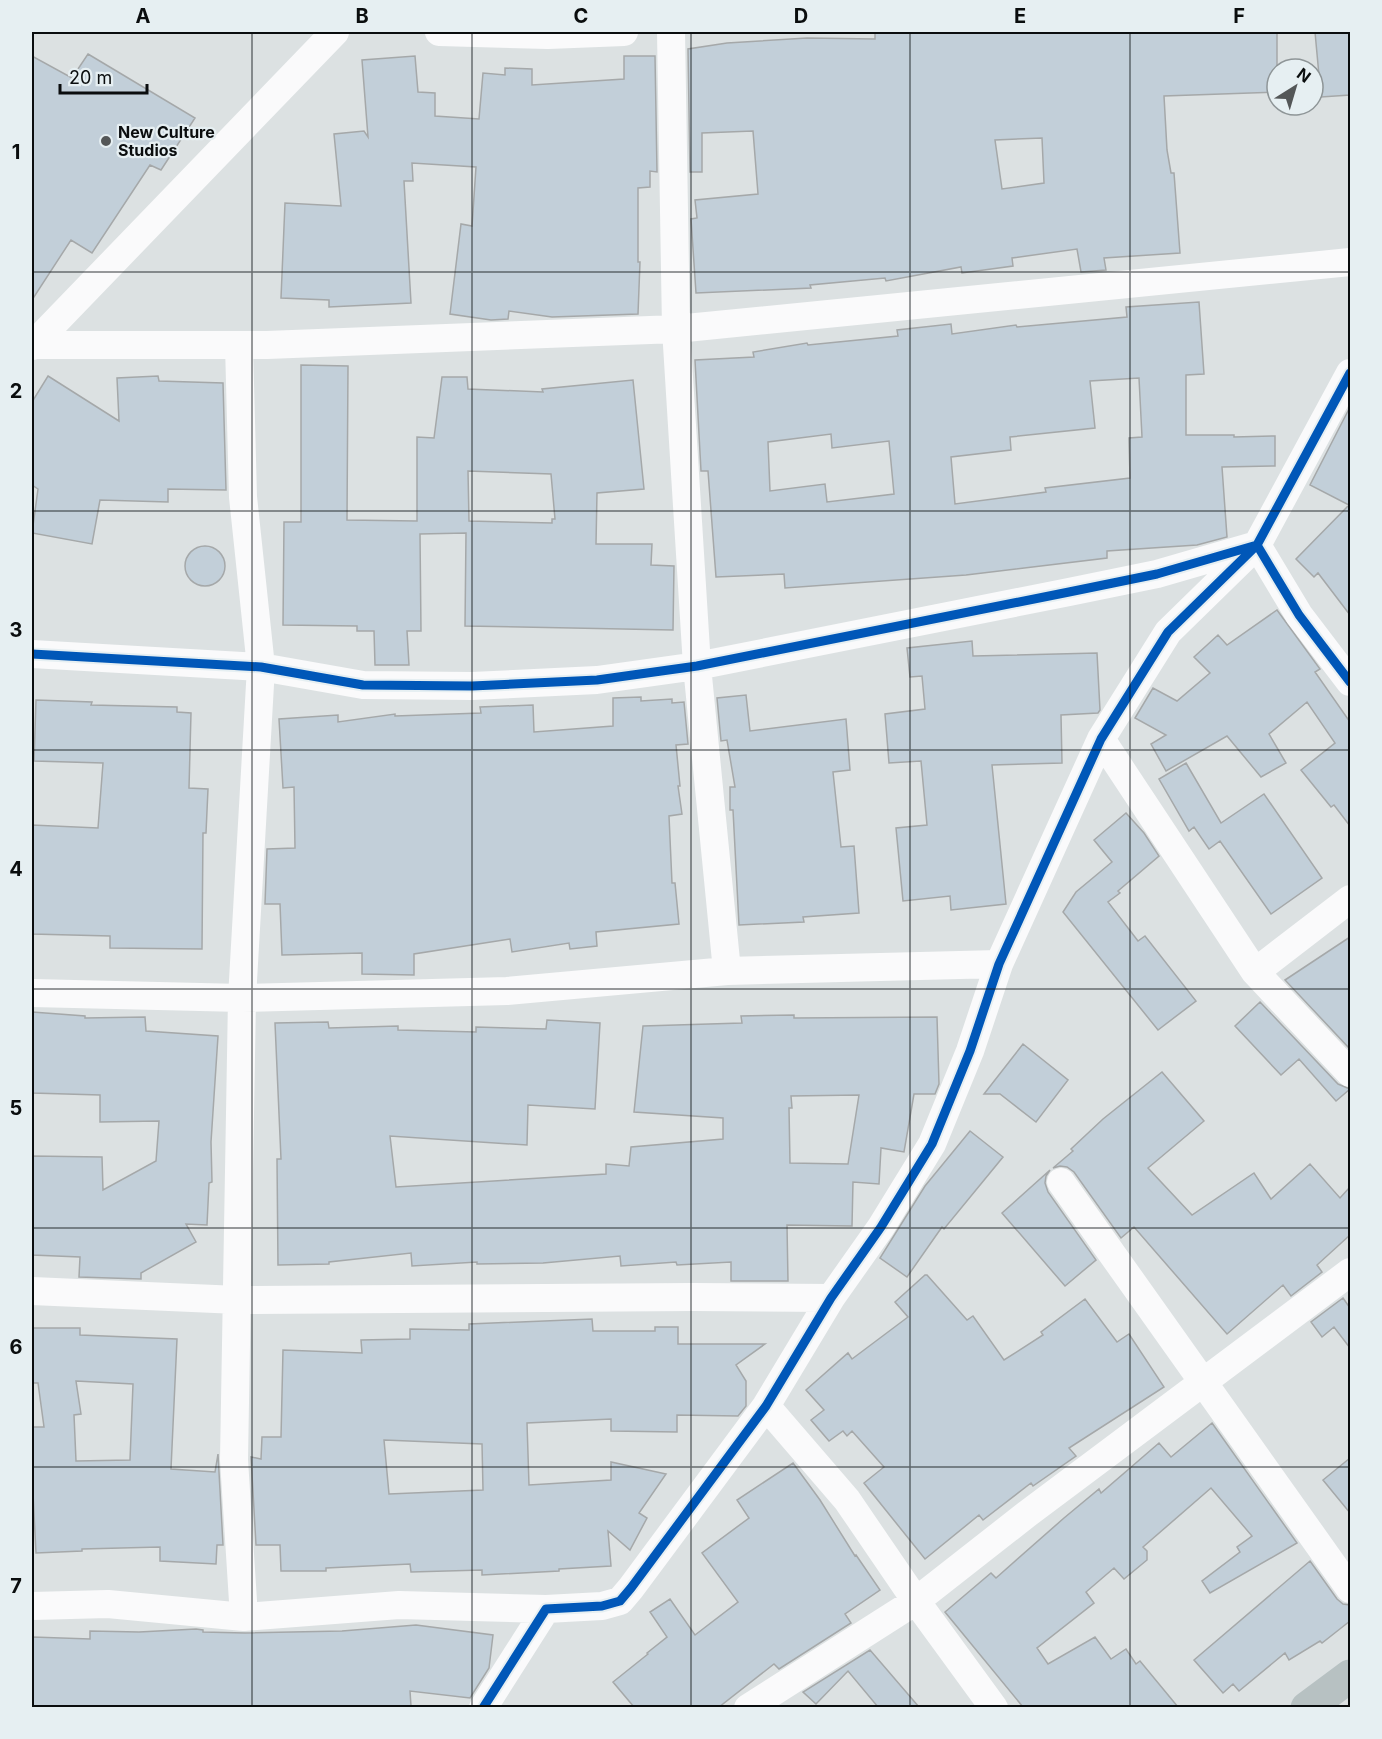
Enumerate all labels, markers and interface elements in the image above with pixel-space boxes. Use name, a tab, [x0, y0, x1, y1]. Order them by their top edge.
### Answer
text: A	[136, 4, 151, 28]
text: B	[355, 4, 369, 28]
text: C	[574, 4, 588, 28]
text: D	[794, 4, 808, 28]
text: E	[1014, 4, 1026, 28]
text: F	[1233, 4, 1245, 28]
scale bar	[60, 57, 147, 95]
north arrow	[1265, 57, 1325, 117]
text: N	[1293, 63, 1315, 87]
text: 20 m	[69, 67, 112, 88]
place label: New Culture Studios	[118, 122, 215, 160]
marker: New Culture Studios	[99, 134, 113, 148]
text: 1	[12, 140, 20, 164]
text: 2	[10, 379, 22, 403]
text: 3	[10, 618, 22, 642]
text: 4	[9, 857, 23, 881]
text: 5	[10, 1096, 22, 1120]
text: 6	[10, 1335, 23, 1359]
text: 7	[10, 1574, 22, 1598]

